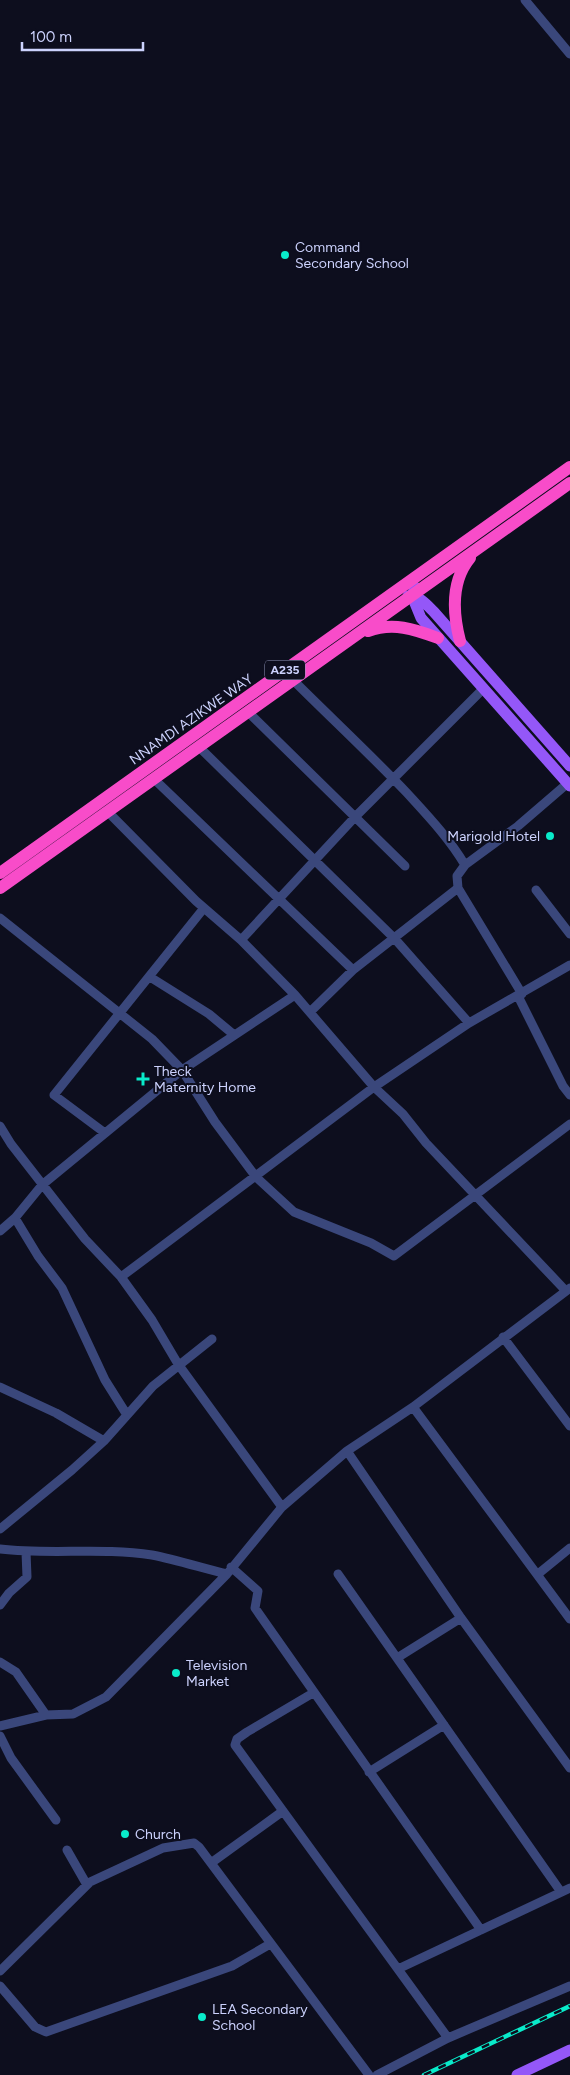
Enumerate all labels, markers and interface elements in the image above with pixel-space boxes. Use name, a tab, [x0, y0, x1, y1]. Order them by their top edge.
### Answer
scale bar	[22, 20, 144, 52]
text: 100 m	[30, 28, 72, 46]
place label: Command Secondary School	[295, 239, 409, 272]
marker: Command Secondary School	[279, 249, 291, 261]
road number: A235	[265, 660, 305, 680]
street label: NNAMDI AZIKWE WAY	[126, 670, 257, 768]
place label: Marigold Hotel	[447, 828, 540, 845]
marker: Marigold Hotel	[544, 830, 556, 842]
place label: Theck Maternity Home	[154, 1063, 256, 1096]
marker: Theck Maternity Home	[136, 1072, 150, 1086]
place label: Television Market	[186, 1657, 247, 1690]
marker: Television Market	[170, 1667, 182, 1679]
place label: Church	[135, 1826, 181, 1843]
marker: Church	[119, 1828, 131, 1840]
place label: LEA Secondary School	[212, 2001, 308, 2034]
marker: LEA Secondary School	[196, 2011, 208, 2023]

